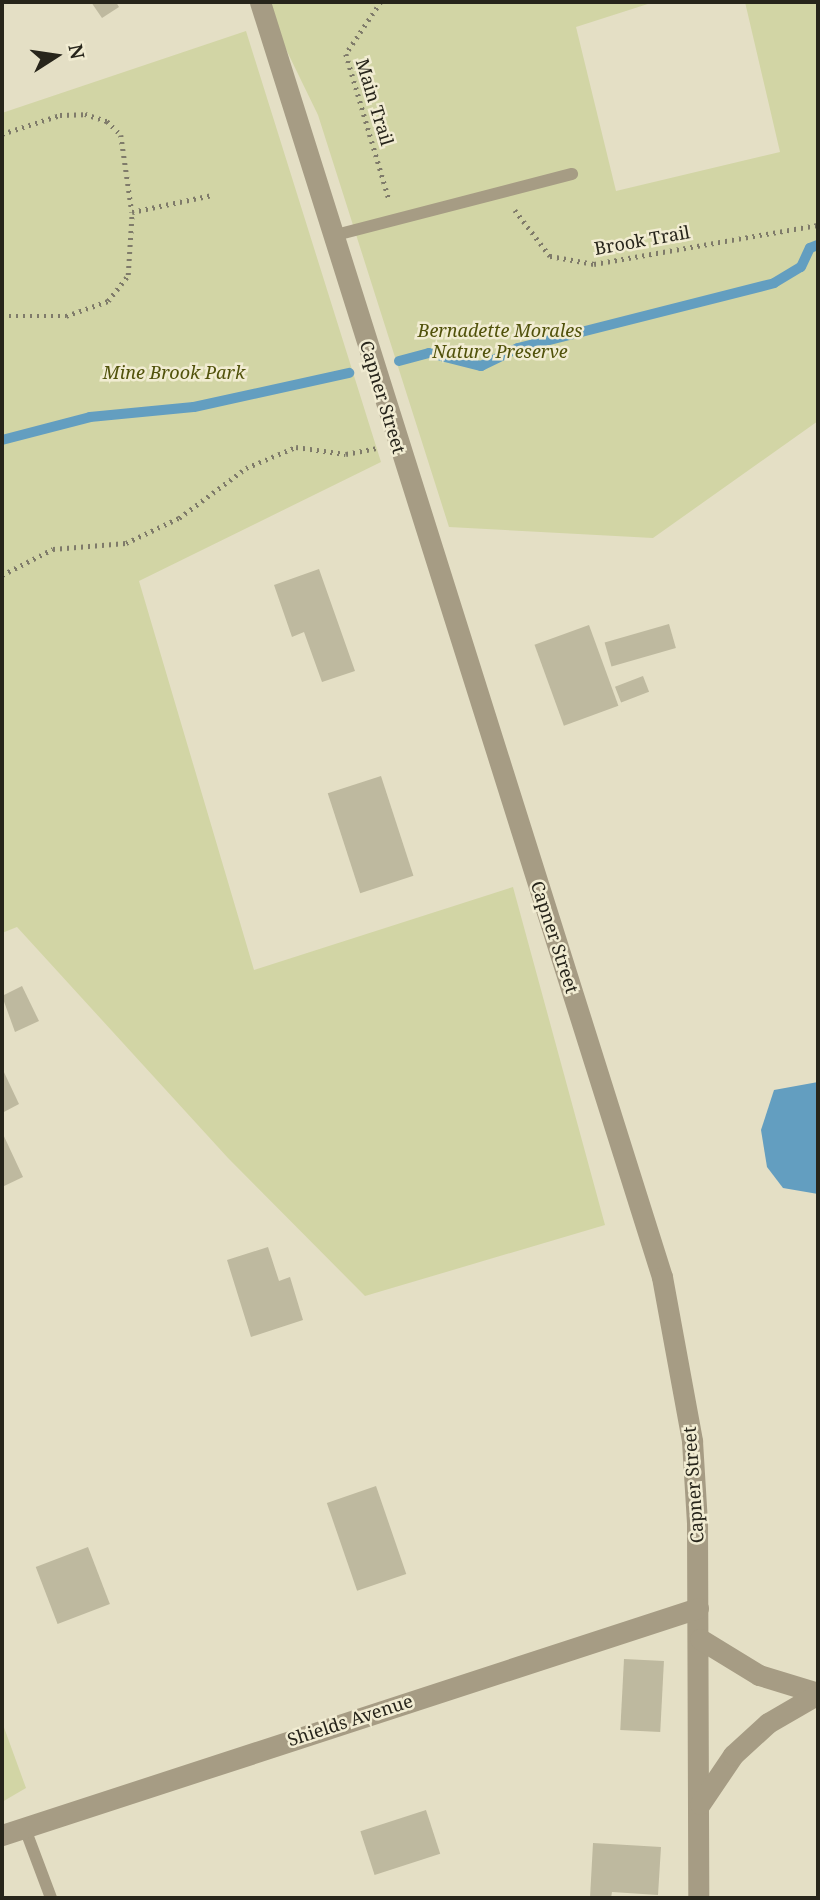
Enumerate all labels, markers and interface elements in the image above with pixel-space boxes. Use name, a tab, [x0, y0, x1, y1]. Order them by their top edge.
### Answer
north arrow	[21, 21, 91, 91]
text: N	[62, 42, 91, 62]
street label: Main Trail	[352, 56, 398, 148]
street label: Brook Trail	[592, 221, 692, 259]
park label: Bernadette Morales Nature Preserve	[418, 320, 582, 362]
street label: Capner Street	[356, 338, 410, 456]
park label: Mine Brook Park	[103, 361, 245, 383]
street label: Capner Street	[527, 878, 583, 996]
street label: Capner Street	[678, 1426, 708, 1544]
street label: Shields Avenue	[285, 1690, 415, 1750]

